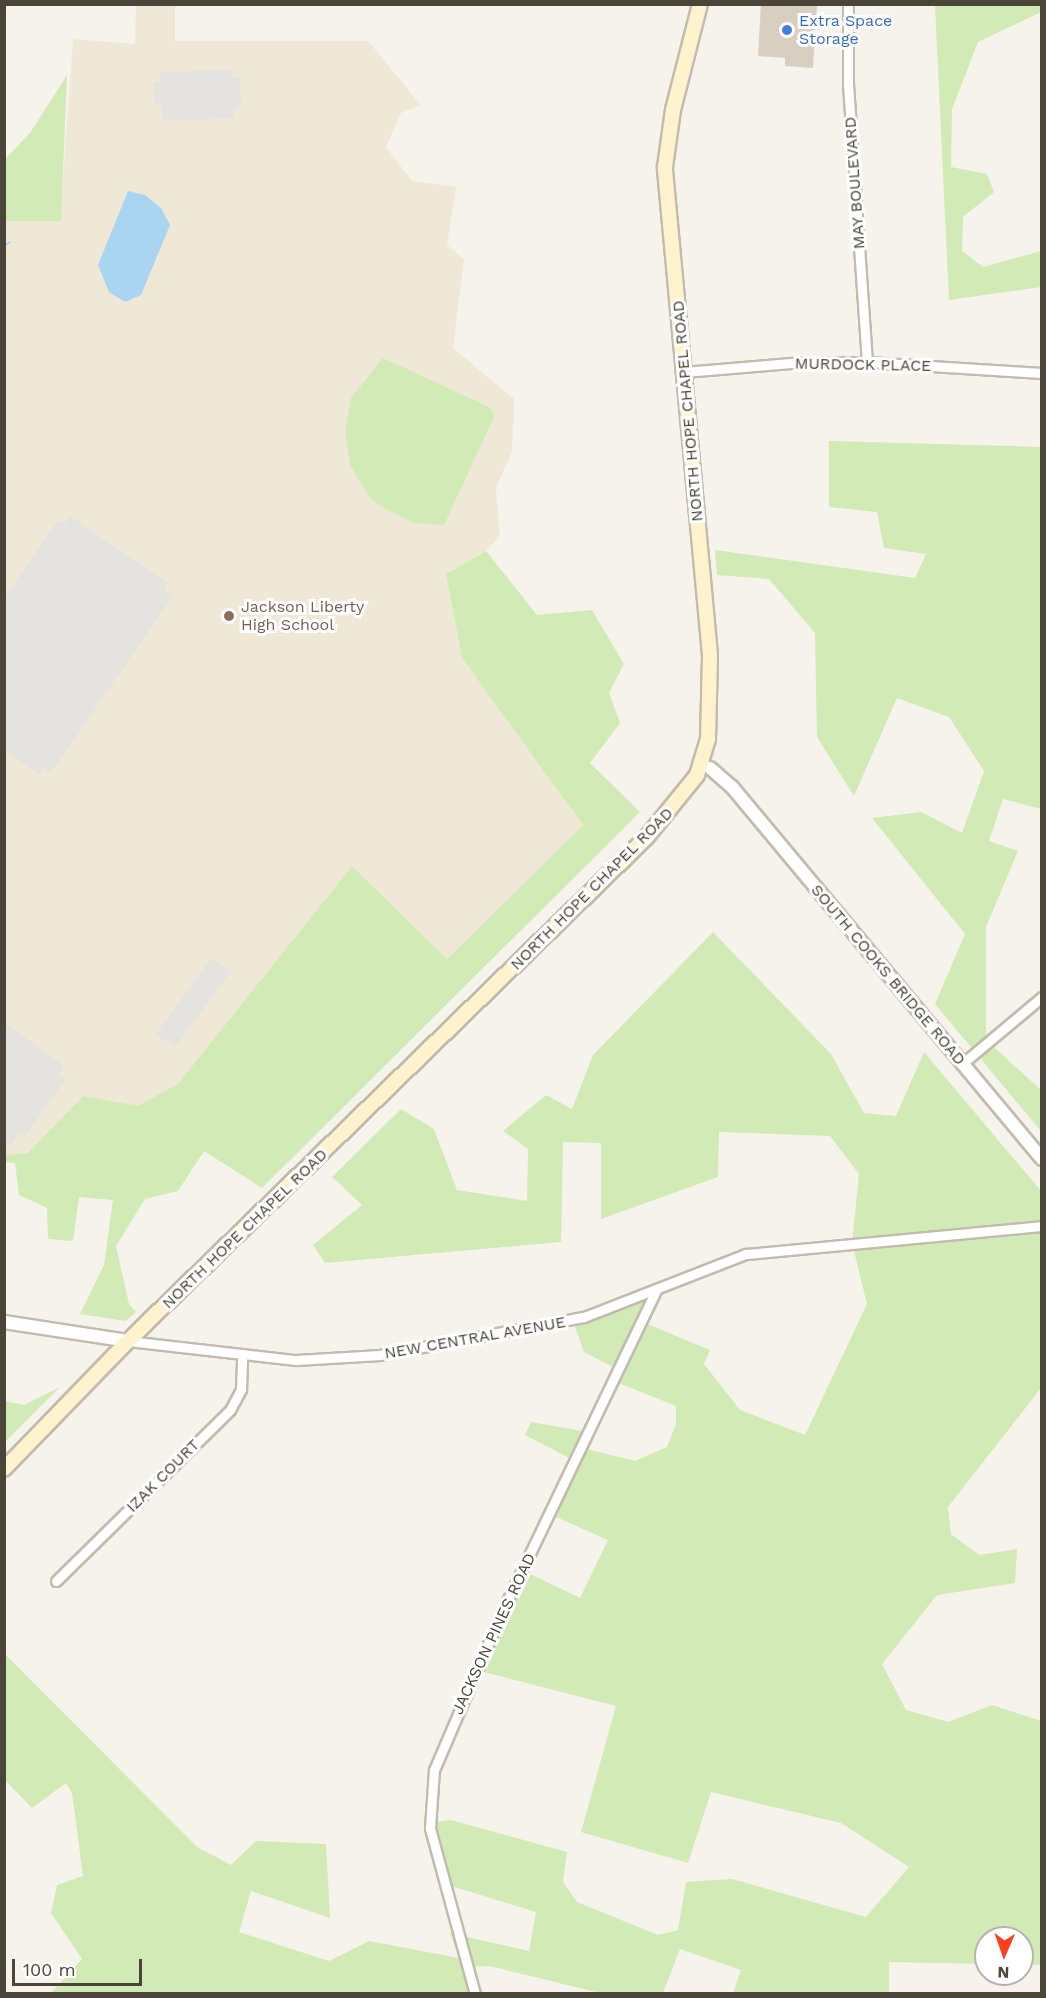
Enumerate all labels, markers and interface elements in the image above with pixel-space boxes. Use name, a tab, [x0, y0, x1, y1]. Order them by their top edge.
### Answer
place label: Extra Space Storage	[799, 11, 893, 49]
marker: Extra Space Storage	[780, 23, 794, 37]
street label: MAY BOULEVARD	[841, 116, 869, 250]
street label: NORTH HOPE CHAPEL ROAD	[669, 299, 707, 523]
street label: MURDOCK PLACE	[794, 354, 932, 376]
place label: Jackson Liberty High School	[241, 597, 364, 635]
marker: Jackson Liberty High School	[222, 609, 236, 623]
street label: NORTH HOPE CHAPEL ROAD	[507, 804, 677, 974]
street label: SOUTH COOKS BRIDGE ROAD	[807, 881, 969, 1069]
street label: NORTH HOPE CHAPEL ROAD	[158, 1145, 332, 1313]
street label: NEW CENTRAL AVENUE	[382, 1312, 568, 1364]
street label: IZAK COURT	[122, 1435, 204, 1517]
street label: JACKSON PINES ROAD	[448, 1550, 540, 1718]
north arrow	[974, 1926, 1034, 1986]
scale bar	[15, 1947, 146, 1985]
text: 100 m	[23, 1959, 76, 1980]
text: N	[997, 1963, 1010, 1982]

